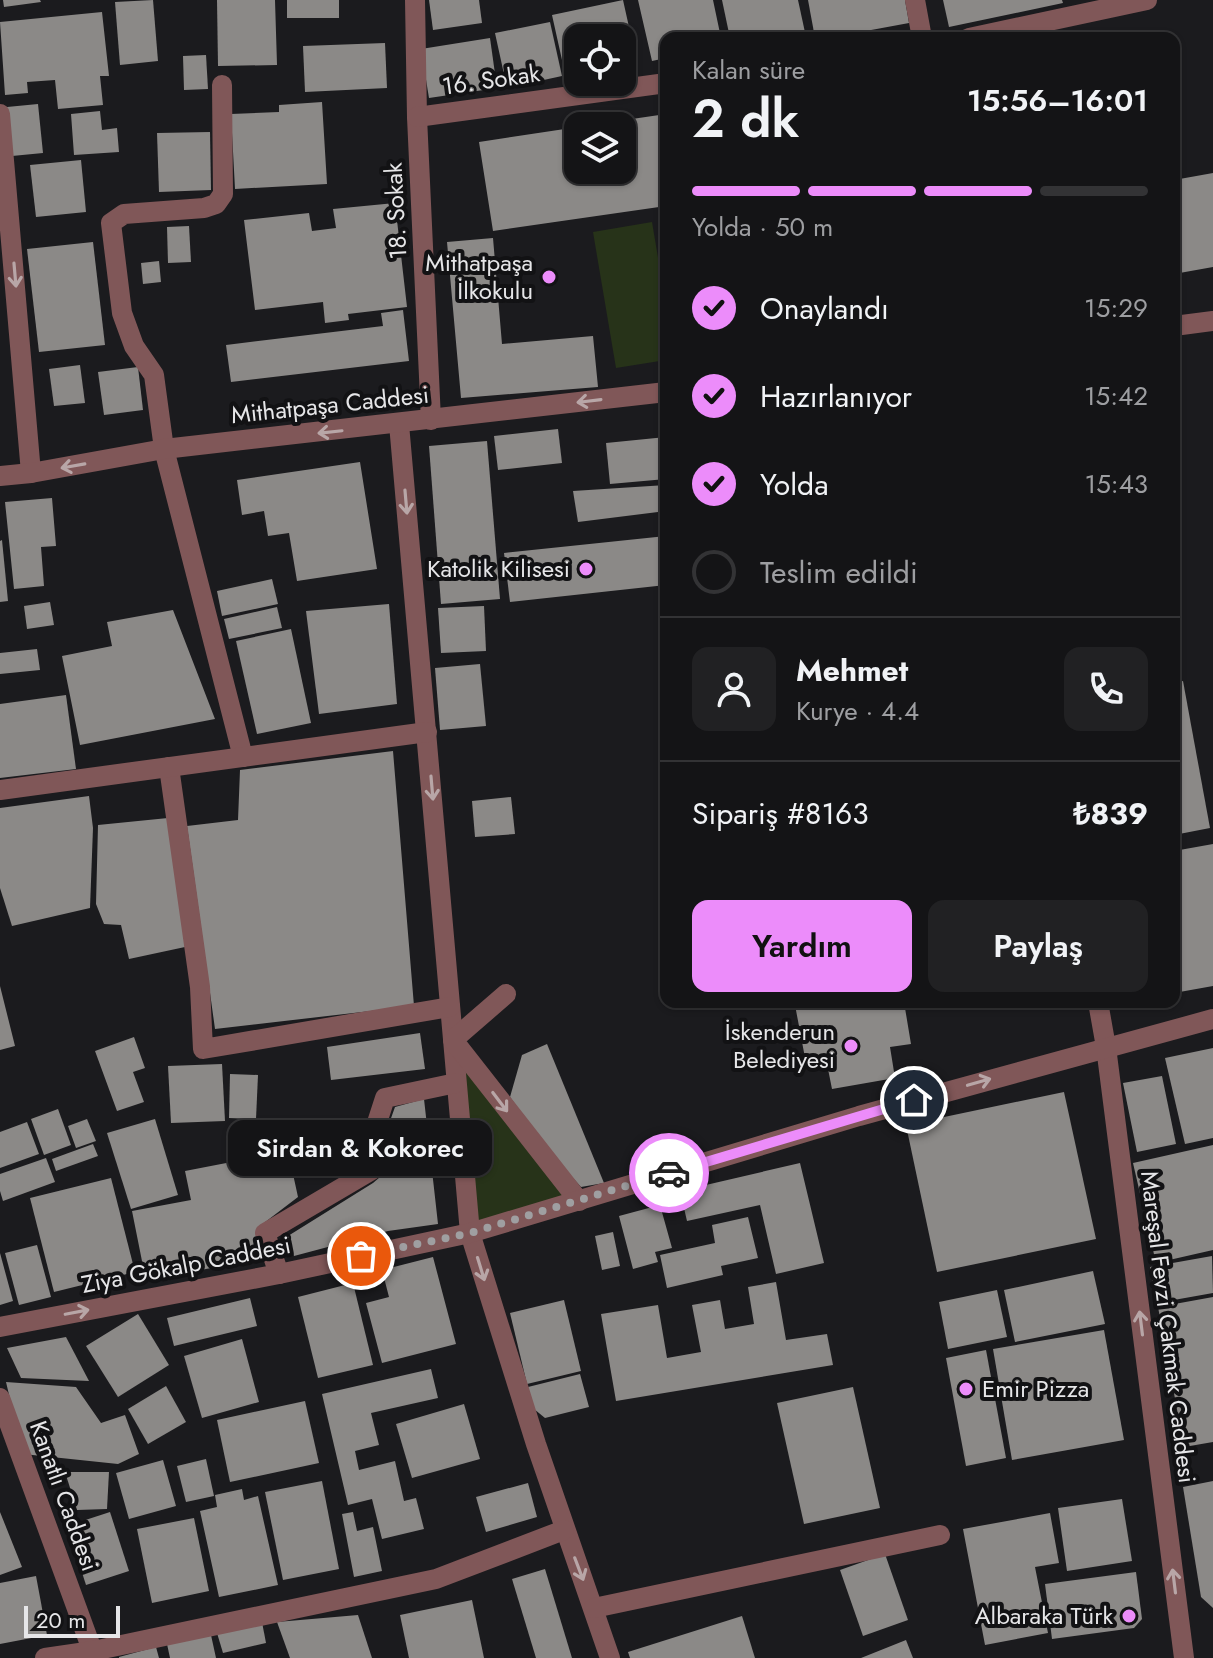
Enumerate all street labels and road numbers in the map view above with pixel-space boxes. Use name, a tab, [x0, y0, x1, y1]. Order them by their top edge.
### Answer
street label: 16. Sokak	[440, 55, 542, 104]
street label: 18. Sokak	[375, 161, 416, 260]
street label: Mithatpaşa Caddesi	[229, 377, 431, 432]
street label: Mareşal Fevzi Çakmak Caddesi	[1132, 1169, 1205, 1485]
street label: Ziya Gökalp Caddesi	[78, 1227, 294, 1302]
street label: Kanatlı Caddesi	[21, 1416, 108, 1576]

